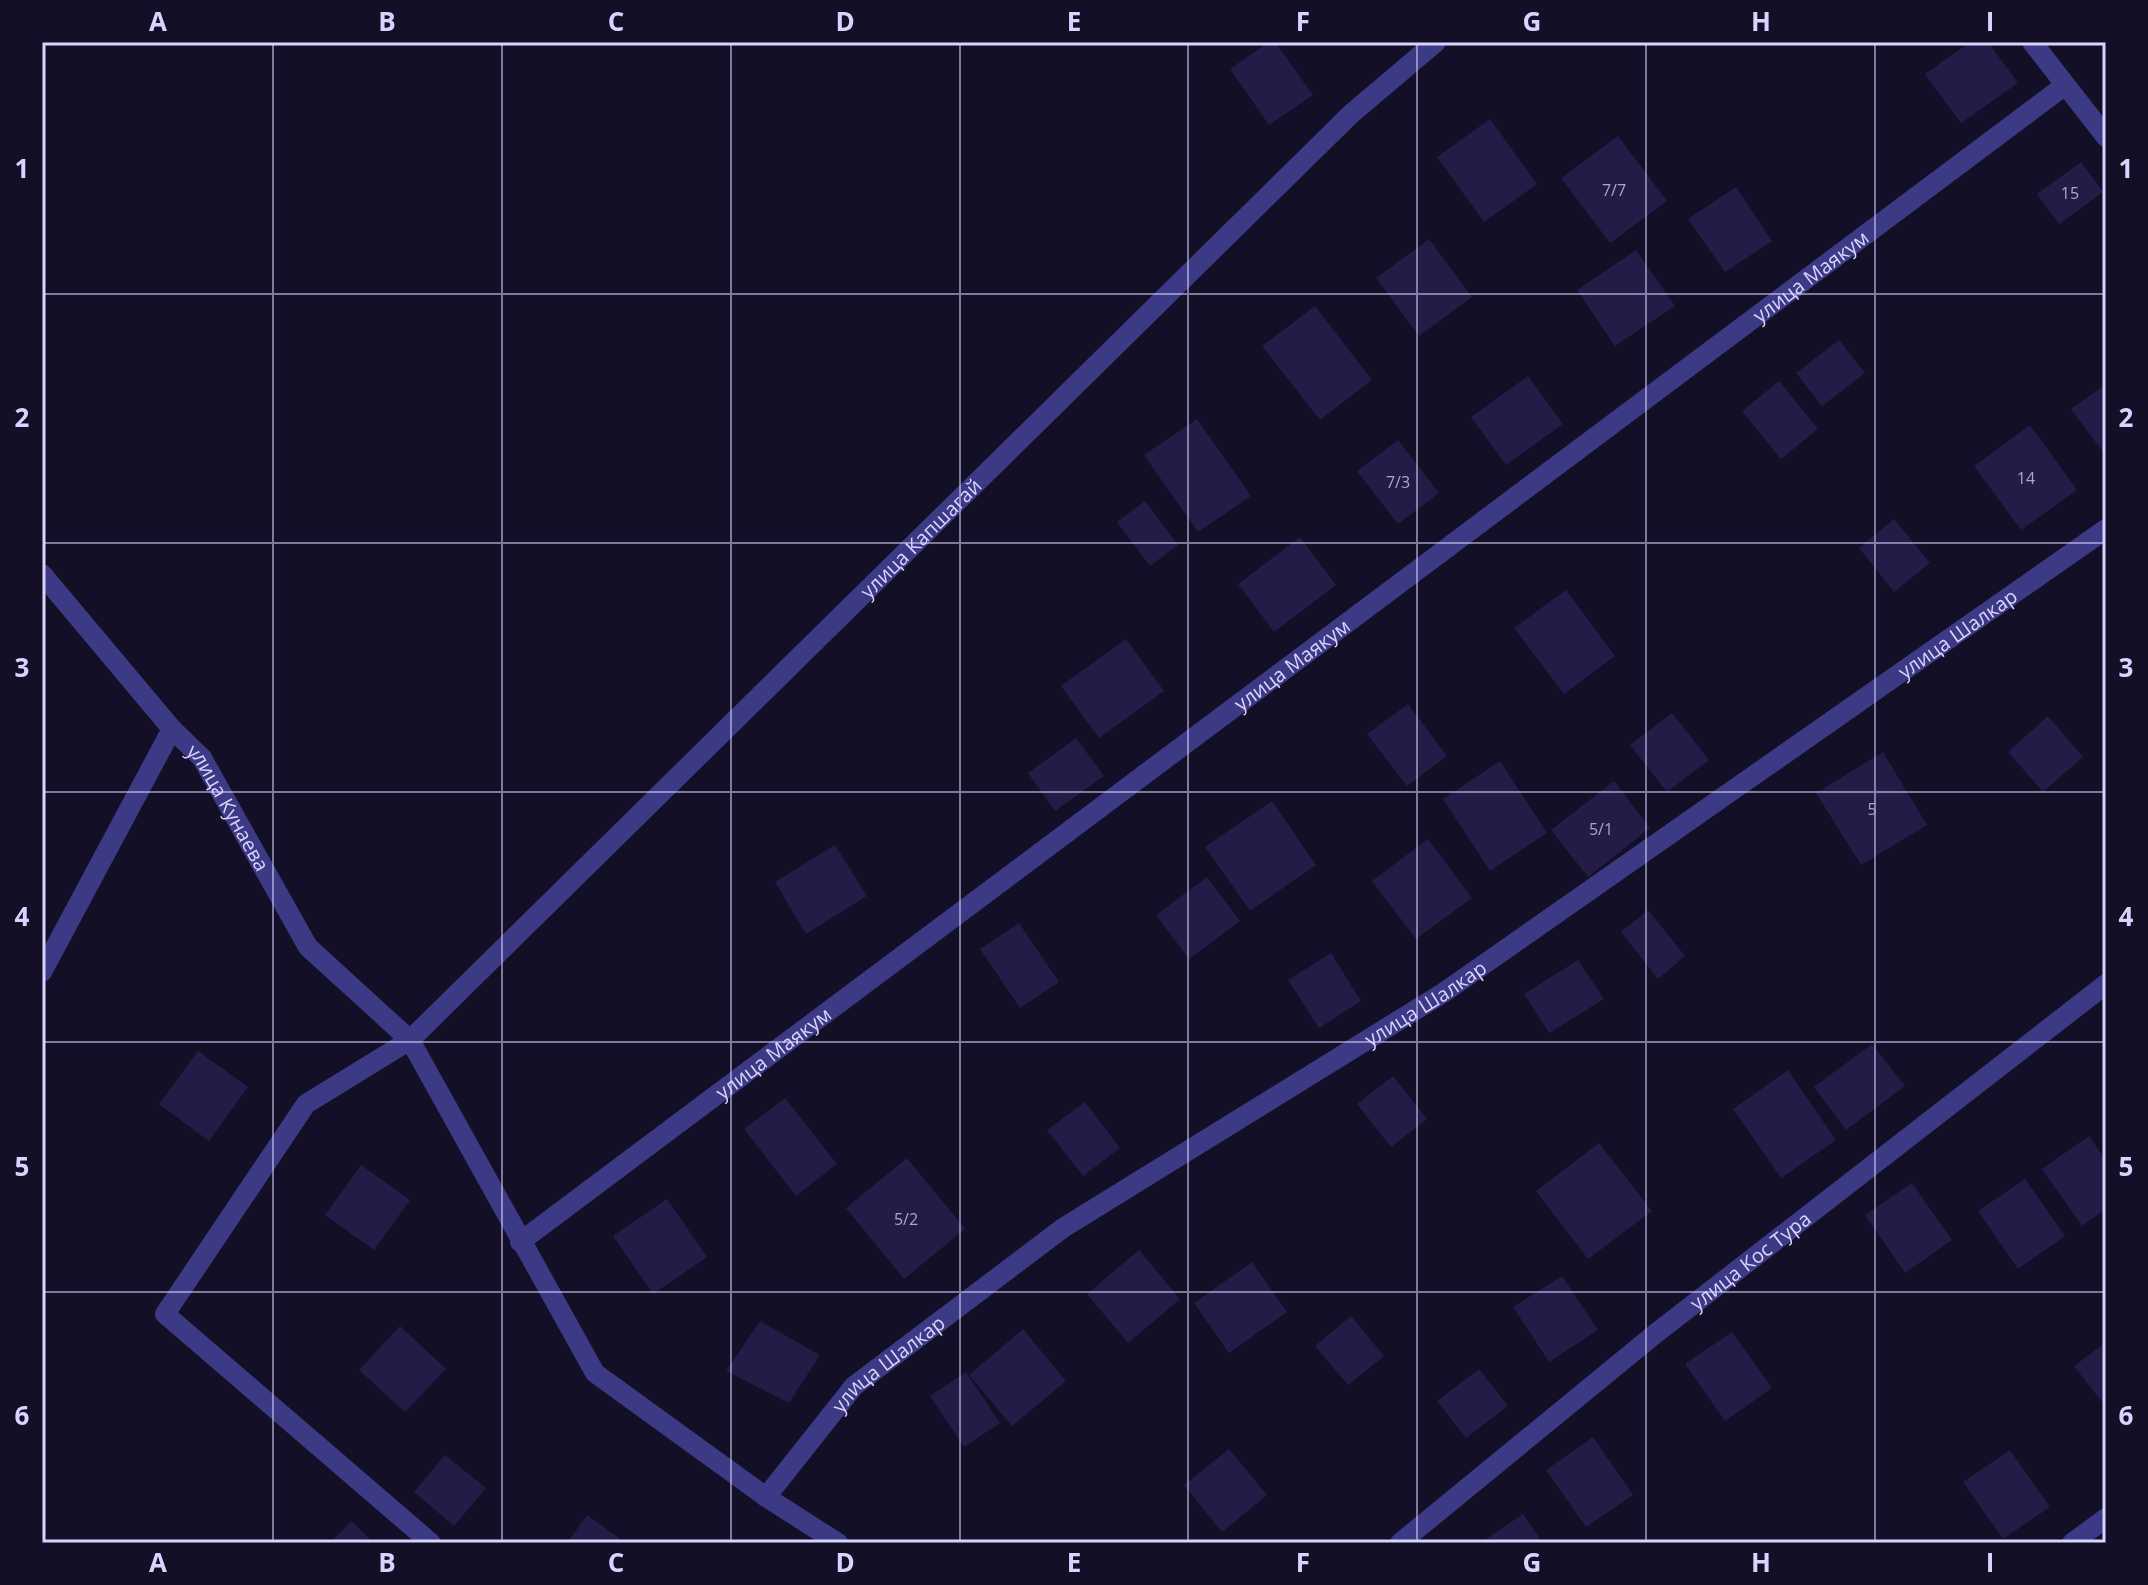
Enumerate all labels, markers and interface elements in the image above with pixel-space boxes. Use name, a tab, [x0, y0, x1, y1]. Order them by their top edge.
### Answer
text: A	[149, 3, 167, 39]
text: B	[378, 3, 396, 39]
text: C	[608, 3, 624, 39]
text: D	[835, 3, 855, 39]
text: E	[1067, 3, 1081, 39]
text: F	[1296, 3, 1310, 39]
text: G	[1523, 3, 1541, 39]
text: H	[1751, 3, 1771, 39]
text: I	[1986, 3, 1994, 39]
text: 1	[15, 150, 29, 186]
text: 1	[2119, 150, 2133, 186]
house number: 7/7	[1602, 179, 1626, 201]
house number: 15	[2061, 182, 2079, 204]
street label: улица Маякум	[1747, 224, 1874, 328]
text: 2	[15, 399, 30, 435]
text: 2	[2119, 399, 2134, 435]
house number: 14	[2017, 467, 2035, 489]
house number: 7/3	[1386, 471, 1410, 493]
street label: улица Капшагай	[854, 472, 987, 604]
street label: улица Шалкар	[1892, 582, 2022, 684]
street label: улица Маякум	[1228, 612, 1355, 716]
text: 3	[15, 649, 29, 685]
text: 3	[2119, 649, 2133, 685]
street label: улица Кунаева	[181, 738, 276, 876]
house number: 5	[1867, 798, 1877, 820]
house number: 5/1	[1589, 818, 1613, 840]
text: 4	[15, 898, 30, 934]
text: 4	[2119, 898, 2134, 934]
street label: улица Шалкар	[1359, 954, 1491, 1052]
street label: улица Маякум	[710, 1000, 836, 1105]
text: 5	[15, 1148, 29, 1184]
text: 5	[2119, 1148, 2133, 1184]
street label: улица Кос Тура	[1684, 1205, 1816, 1316]
house number: 5/2	[894, 1208, 918, 1230]
street label: улица Шалкар	[825, 1309, 950, 1418]
text: 6	[15, 1397, 30, 1433]
text: 6	[2119, 1397, 2134, 1433]
text: A	[149, 1544, 167, 1580]
text: B	[378, 1544, 396, 1580]
text: C	[608, 1544, 624, 1580]
text: D	[835, 1544, 855, 1580]
text: E	[1067, 1544, 1081, 1580]
text: F	[1296, 1544, 1310, 1580]
text: G	[1523, 1544, 1541, 1580]
text: H	[1751, 1544, 1771, 1580]
text: I	[1986, 1544, 1994, 1580]

